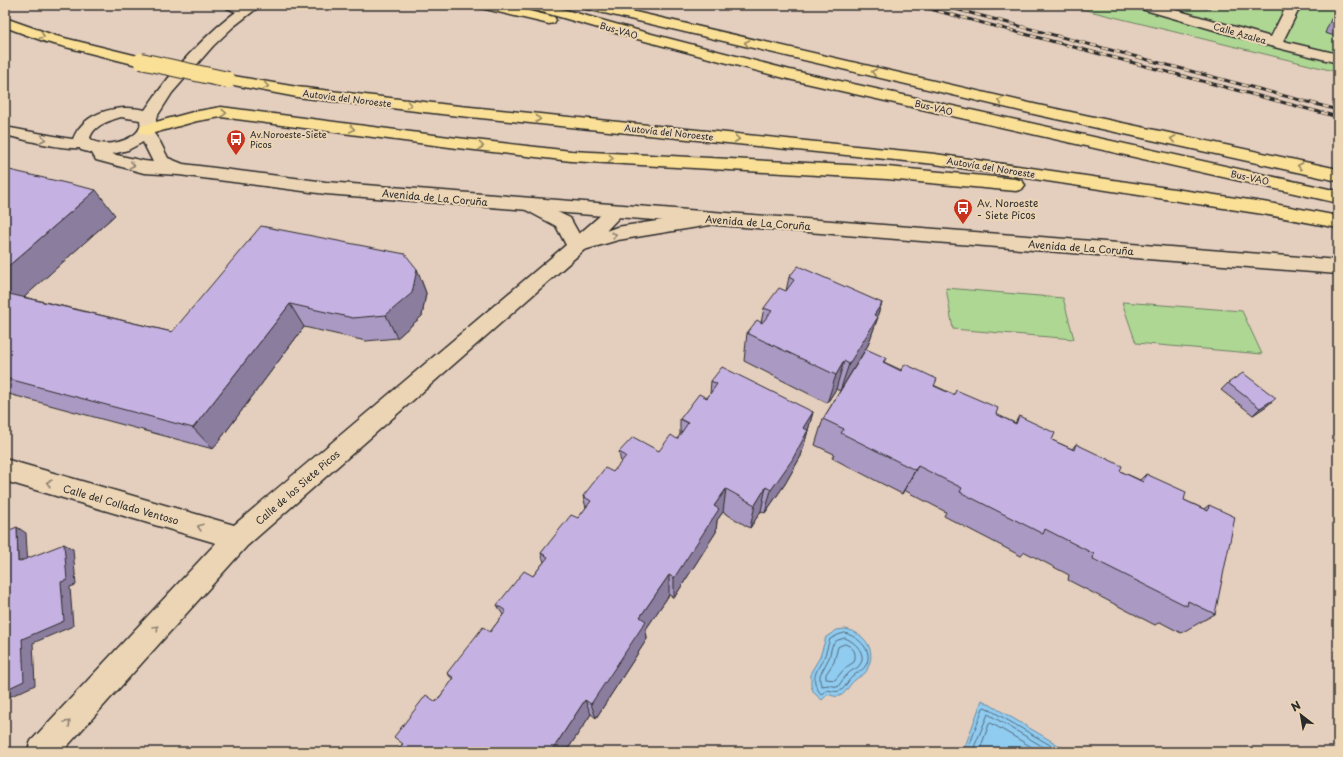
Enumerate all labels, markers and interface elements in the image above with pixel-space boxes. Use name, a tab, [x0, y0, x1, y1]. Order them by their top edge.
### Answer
street label: Bus-VAO	[598, 18, 640, 42]
street label: Calle Azalea	[1212, 19, 1268, 47]
one-way arrow	[38, 31, 45, 39]
one-way arrow	[744, 40, 750, 48]
one-way arrow	[870, 69, 877, 77]
one-way arrow	[263, 81, 269, 90]
street label: Autovía del Noroeste	[302, 86, 392, 110]
street label: Bus-VAO	[914, 96, 954, 118]
one-way arrow	[997, 98, 1004, 106]
one-way arrow	[406, 100, 412, 109]
one-way arrow	[221, 108, 227, 117]
one-way arrow	[535, 114, 541, 123]
street label: Autovía del Noroeste	[624, 120, 714, 144]
one-way arrow	[349, 124, 355, 133]
place label: Av.Noroeste-Siete Picos	[250, 127, 327, 151]
bus stop icon: Av.Noroeste-Siete Picos	[225, 128, 247, 156]
one-way arrow	[40, 134, 46, 143]
one-way arrow	[734, 134, 740, 143]
one-way arrow	[1170, 135, 1176, 144]
one-way arrow	[478, 141, 484, 150]
street label: Autovía del Noroeste	[946, 153, 1036, 181]
one-way arrow	[608, 154, 614, 163]
one-way arrow	[129, 160, 135, 168]
one-way arrow	[1297, 163, 1303, 171]
street label: Bus-VAO	[1230, 166, 1270, 188]
street label: Avenida de La Coruña	[382, 185, 489, 209]
place label: Av. Noroeste - Siete Picos	[977, 195, 1038, 222]
bus stop icon: Av. Noroeste - Siete Picos	[952, 197, 974, 225]
street label: Avenida de La Coruña	[705, 211, 812, 233]
one-way arrow	[610, 231, 617, 240]
street label: Avenida de La Coruña	[1028, 236, 1135, 258]
street label: Calle de los Siete Picos	[252, 446, 343, 528]
one-way arrow	[46, 479, 53, 488]
street label: Calle del Collado Ventoso	[61, 480, 181, 528]
one-way arrow	[197, 523, 204, 532]
one-way arrow	[151, 625, 158, 632]
north arrow	[1281, 695, 1321, 735]
text: N	[1287, 696, 1304, 716]
one-way arrow	[63, 720, 71, 728]

